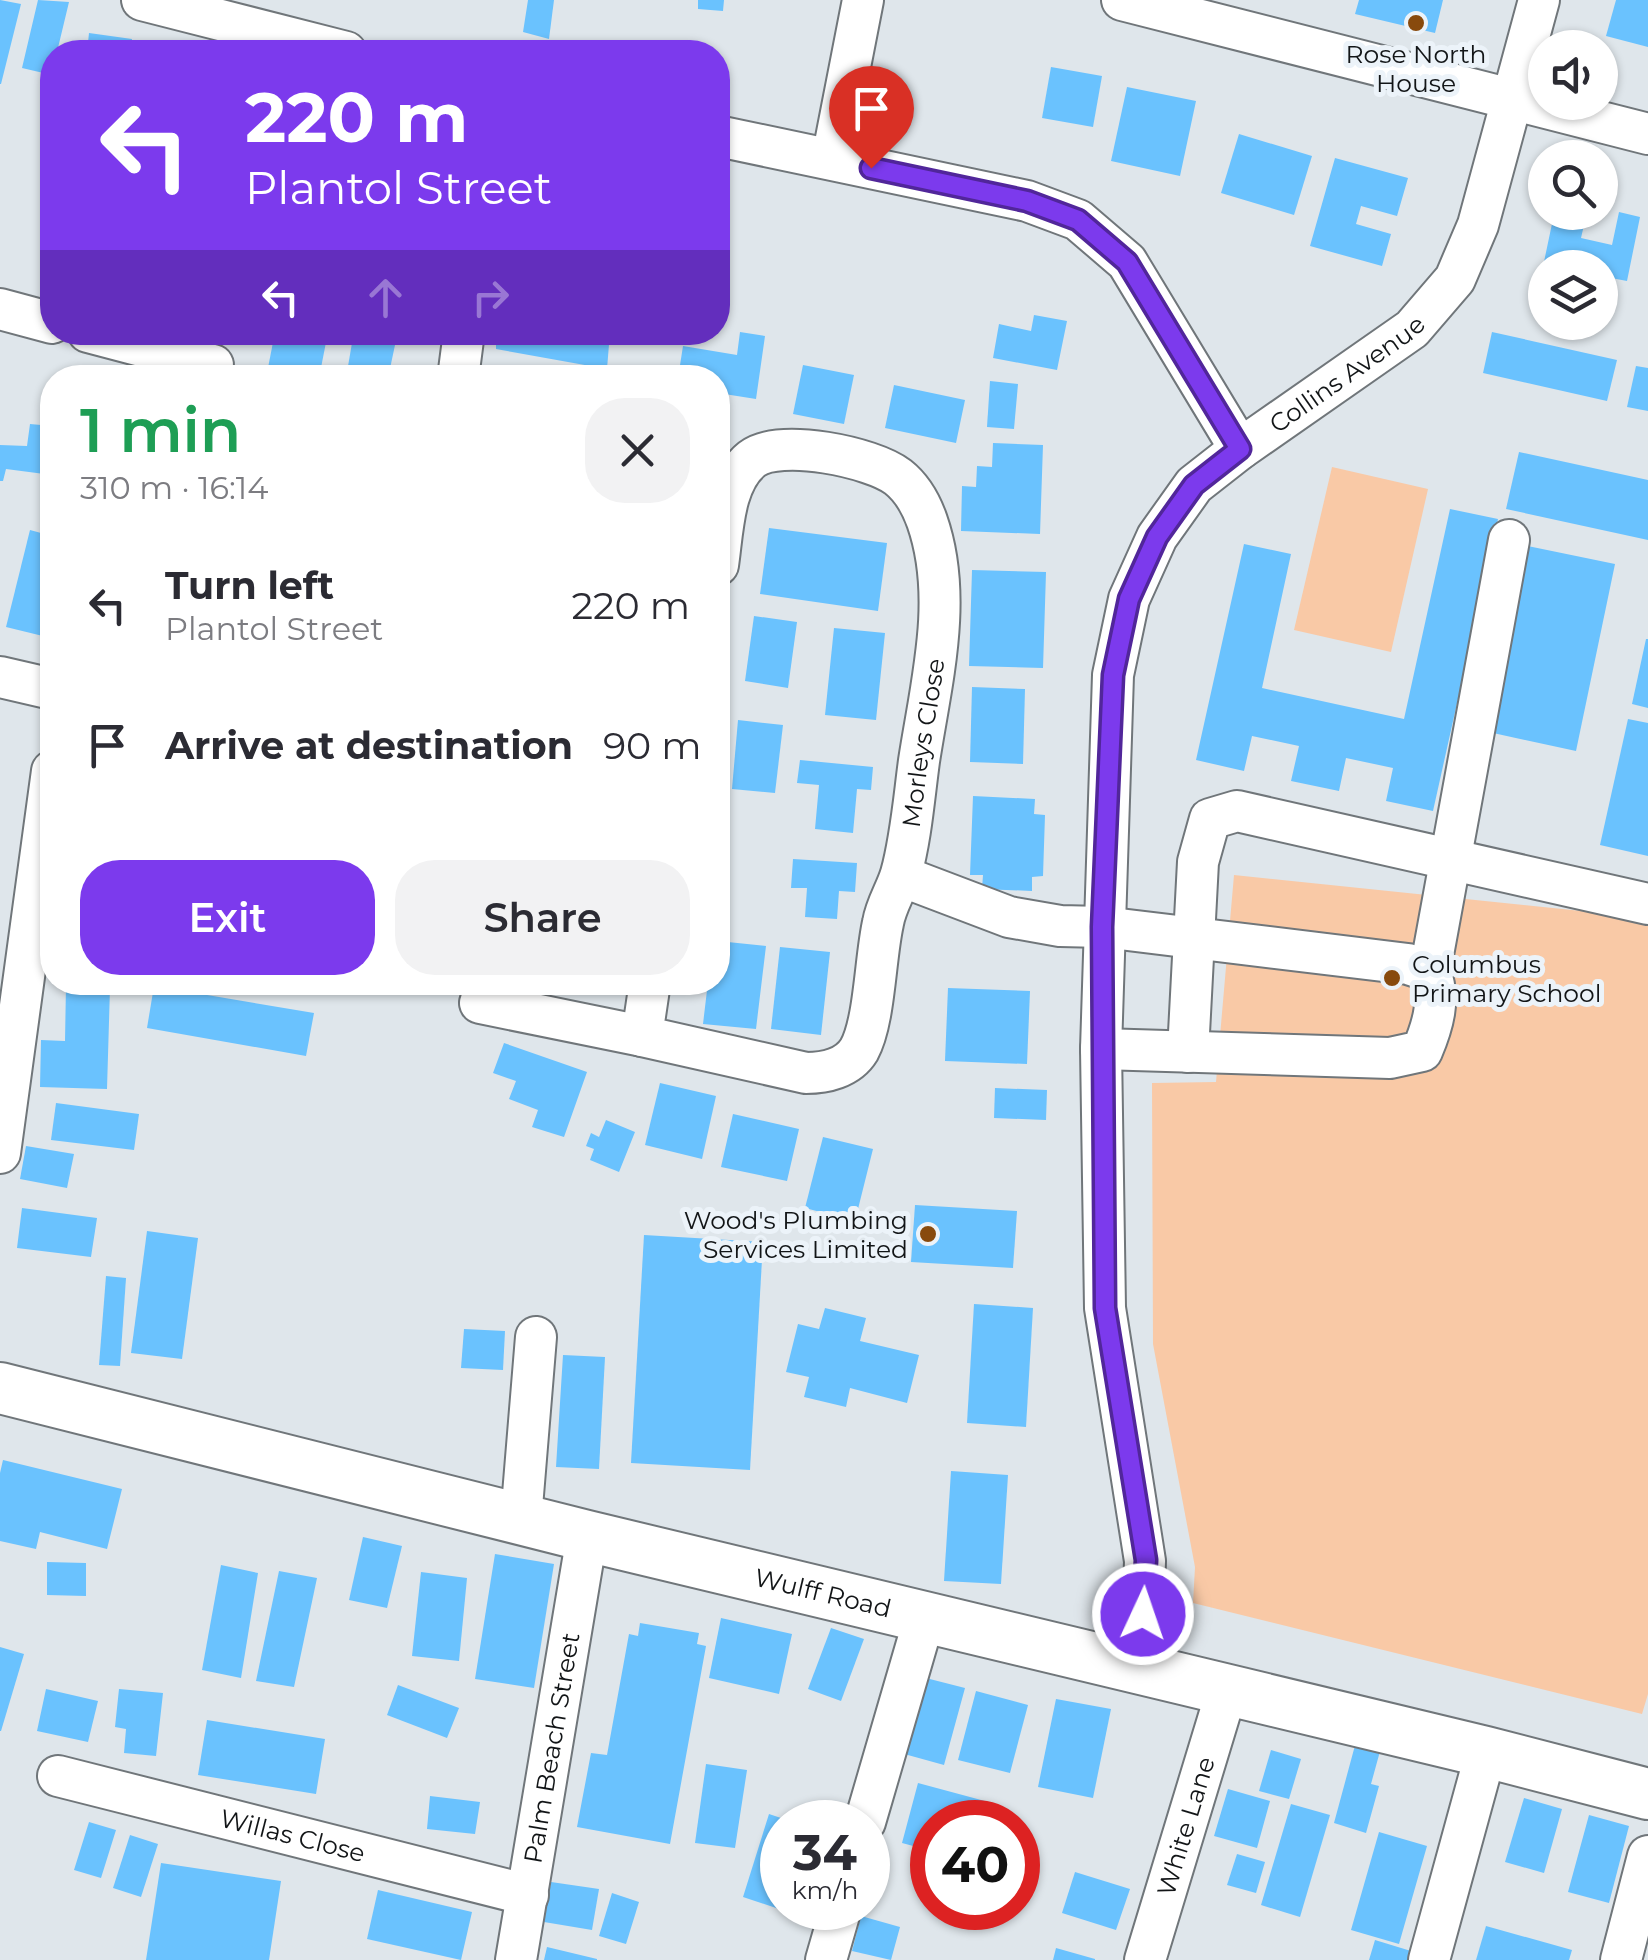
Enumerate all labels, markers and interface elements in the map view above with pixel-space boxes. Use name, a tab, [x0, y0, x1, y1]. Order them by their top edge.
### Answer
marker: Rose North House	[1405, 12, 1427, 34]
map controls	[1528, 30, 1618, 340]
button: sound	[1528, 30, 1618, 120]
place label: Rose North House	[1345, 39, 1487, 98]
pin	[829, 66, 914, 169]
text: 220 m	[245, 74, 468, 160]
icon: left	[80, 80, 210, 210]
icon: arrive	[844, 81, 899, 136]
button: search	[1528, 140, 1618, 230]
text: Plantol Street	[245, 160, 552, 215]
button: layers	[1528, 250, 1618, 340]
icon: left	[253, 270, 308, 325]
icon: ahead	[358, 270, 413, 325]
icon: right	[463, 270, 518, 325]
street label: Collins Avenue	[1263, 310, 1432, 439]
text: 1 min	[80, 394, 241, 467]
button: close	[585, 398, 690, 503]
text: 310 m · 16:14	[80, 468, 268, 507]
text: Turn left	[165, 562, 334, 609]
icon: left	[80, 578, 135, 633]
text: 220 m	[571, 582, 690, 629]
text: Plantol Street	[165, 609, 383, 648]
street label: Morleys Close	[896, 657, 951, 829]
icon: arrive	[80, 718, 135, 773]
text: Arrive at destination	[165, 722, 573, 769]
text: 90 m	[603, 722, 701, 769]
button: Exit	[80, 860, 375, 975]
button: Share	[395, 860, 690, 975]
place label: Columbus Primary School	[1412, 949, 1601, 1008]
marker: Columbus Primary School	[1381, 967, 1403, 989]
place label: Wood's Plumbing Services Limited	[684, 1205, 908, 1264]
marker: Wood's Plumbing Services Limited	[917, 1223, 939, 1245]
street label: Wulff Road	[752, 1562, 894, 1624]
position arrow	[1091, 1562, 1195, 1666]
street label: Palm Beach Street	[517, 1630, 586, 1866]
street label: White Lane	[1150, 1753, 1221, 1899]
speed limit sign: 40	[910, 1800, 1040, 1930]
street label: Willas Close	[217, 1803, 368, 1868]
text: 34	[793, 1822, 857, 1883]
text: km/h	[792, 1875, 858, 1905]

